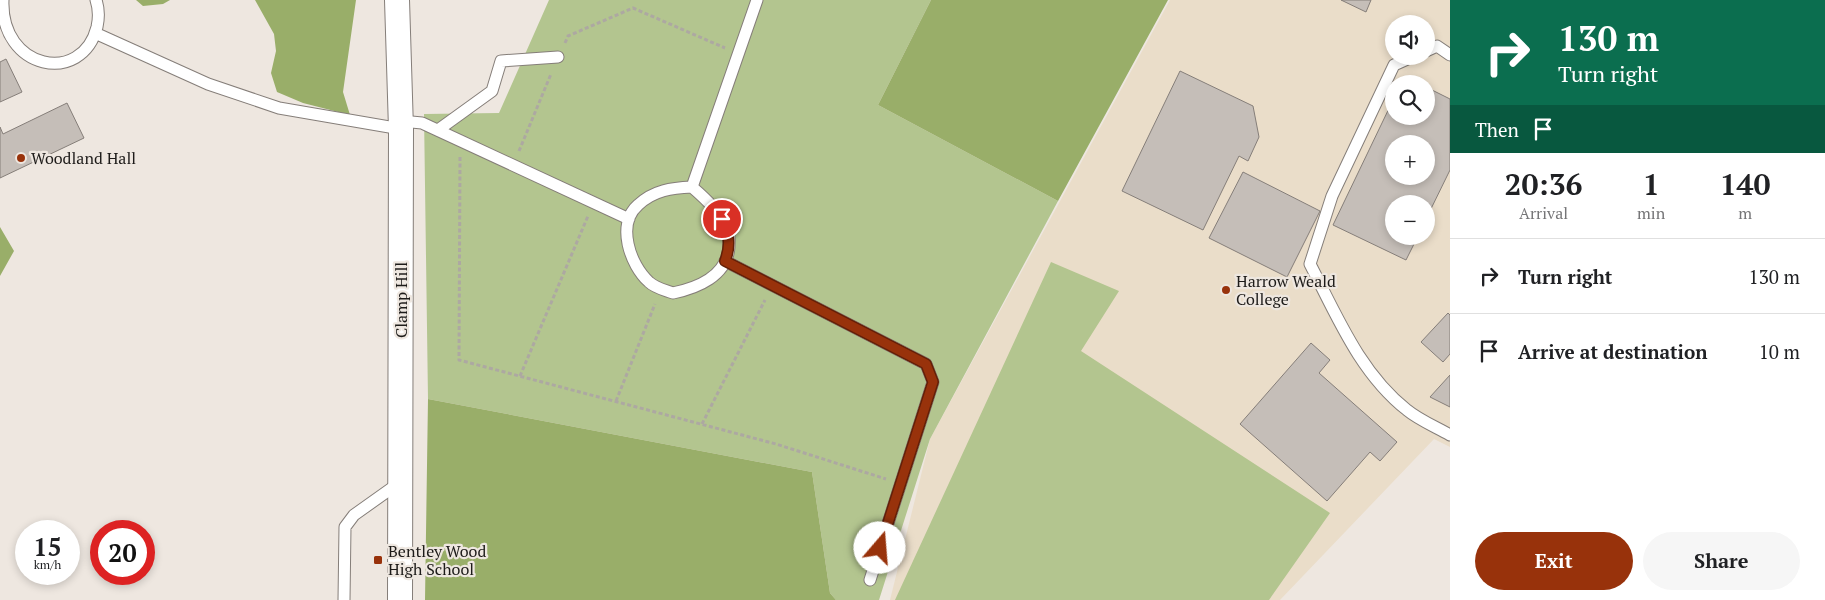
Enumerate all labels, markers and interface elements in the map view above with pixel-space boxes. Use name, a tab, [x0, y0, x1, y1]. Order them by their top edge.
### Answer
map controls	[1385, 15, 1435, 245]
button: sound	[1385, 15, 1435, 65]
text: 130 m	[1558, 15, 1659, 61]
icon: right	[1475, 20, 1540, 85]
text: Turn right	[1558, 59, 1658, 88]
button: search	[1385, 75, 1435, 125]
icon: arrive	[1529, 115, 1557, 143]
text: Then	[1475, 117, 1519, 142]
button: +	[1385, 135, 1435, 185]
place label: Woodland Hall	[31, 147, 136, 169]
marker: Woodland Hall	[15, 152, 27, 164]
text: 20:36	[1504, 164, 1583, 204]
text: 1	[1643, 164, 1660, 204]
text: 140	[1720, 164, 1771, 204]
button: −	[1385, 195, 1435, 245]
pin	[701, 198, 743, 240]
text: Arrival	[1519, 202, 1568, 224]
text: min	[1637, 202, 1665, 224]
text: m	[1738, 202, 1752, 224]
icon: arrive	[708, 205, 736, 233]
street label: Clamp Hill	[390, 262, 412, 338]
icon: right	[1475, 262, 1503, 290]
text: Turn right	[1518, 264, 1612, 289]
text: 130 m	[1749, 264, 1800, 289]
place label: Harrow Weald College	[1236, 270, 1336, 310]
marker: Harrow Weald College	[1220, 284, 1232, 296]
icon: arrive	[1475, 337, 1503, 365]
text: Arrive at destination	[1518, 339, 1707, 364]
text: 10 m	[1759, 339, 1800, 364]
speed limit sign: 20	[90, 520, 155, 585]
position arrow	[853, 521, 905, 573]
text: 15	[33, 530, 62, 563]
button: Exit	[1475, 532, 1633, 590]
button: Share	[1643, 532, 1800, 590]
place label: Bentley Wood High School	[388, 540, 486, 580]
marker: Bentley Wood High School	[372, 554, 384, 566]
text: km/h	[34, 557, 61, 572]

